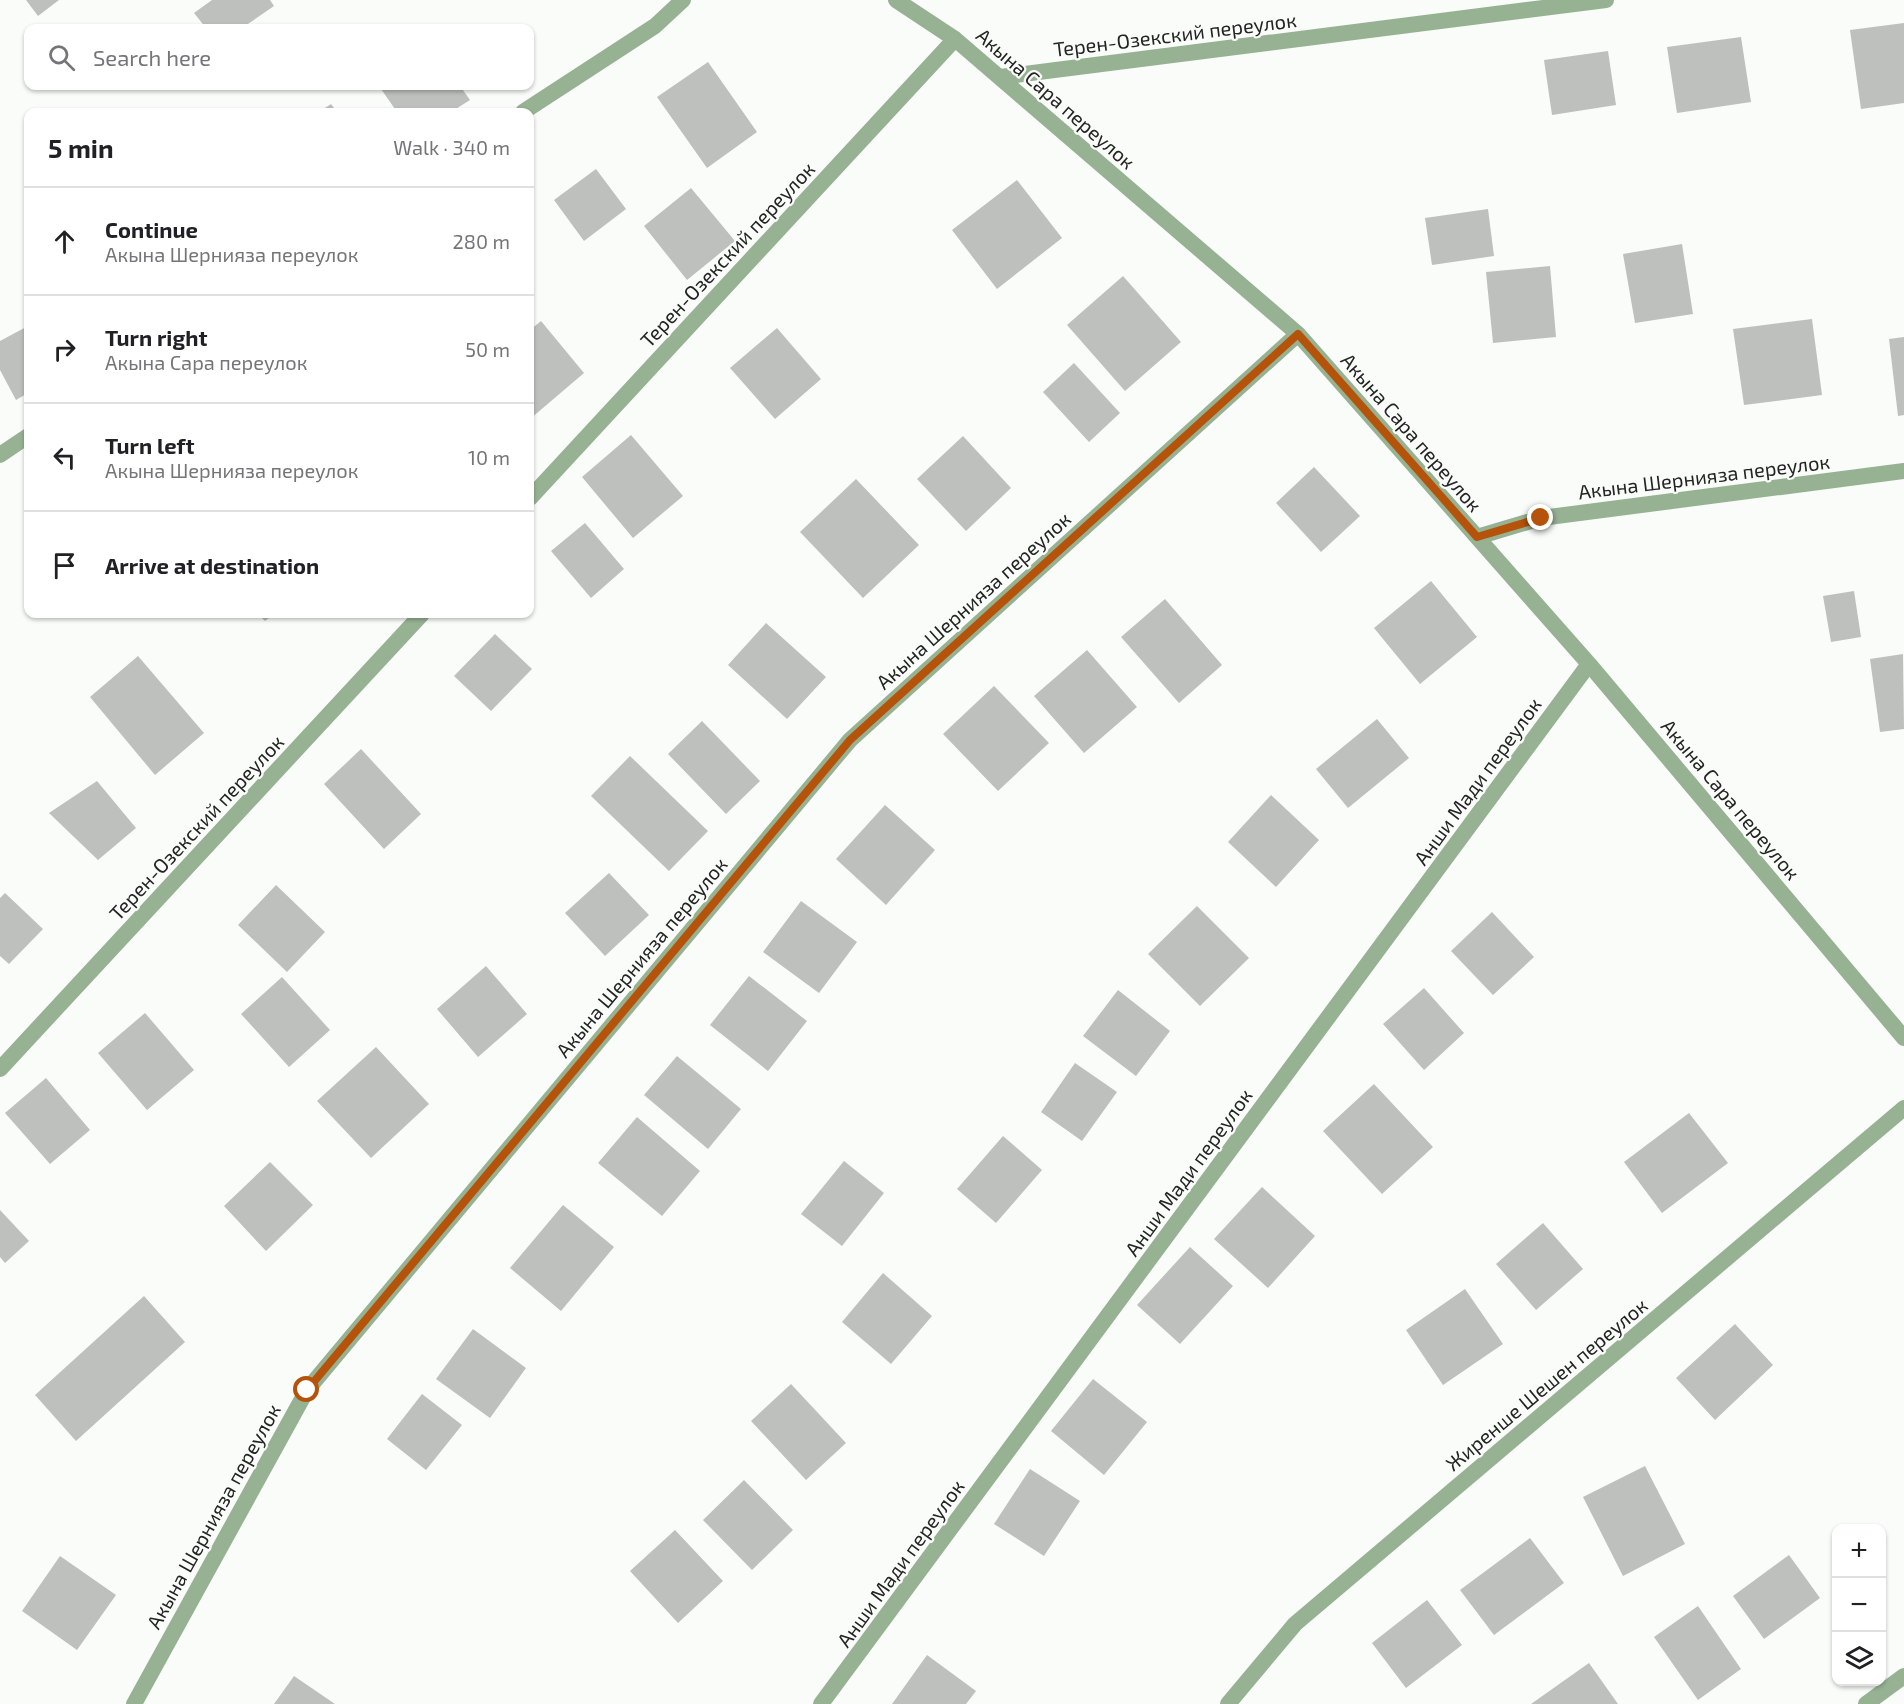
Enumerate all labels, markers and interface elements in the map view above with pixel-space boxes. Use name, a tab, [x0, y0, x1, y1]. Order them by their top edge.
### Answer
street label: Терен-Озекский переулок	[1052, 7, 1298, 62]
street label: Акына Сара переулок	[971, 23, 1140, 174]
search box	[24, 24, 534, 90]
icon: search	[45, 41, 78, 74]
text: Search here	[93, 44, 211, 70]
text: 5 min	[48, 132, 114, 163]
text: Walk · 340 m	[393, 135, 510, 159]
street label: Терен-Озекский переулок	[635, 156, 820, 352]
text: Continue	[105, 216, 198, 242]
icon: ahead	[48, 225, 81, 258]
text: 280 m	[453, 229, 510, 253]
text: Акына Шернияза переулок	[105, 242, 358, 266]
text: Turn right	[105, 324, 207, 350]
icon: right	[48, 333, 81, 366]
text: 50 m	[465, 337, 510, 361]
street label: Акына Сара переулок	[1336, 348, 1488, 517]
text: Акына Сара переулок	[105, 350, 307, 374]
text: Turn left	[105, 432, 194, 458]
icon: left	[48, 441, 81, 474]
text: 10 m	[468, 445, 510, 469]
street label: Акына Шернияза переулок	[1577, 449, 1832, 504]
text: Акына Шернияза переулок	[105, 458, 358, 482]
route end	[1527, 504, 1553, 530]
street label: Акына Шернияза переулок	[871, 506, 1076, 694]
icon: arrive	[48, 549, 81, 582]
text: Arrive at destination	[105, 552, 319, 578]
street label: Анши Мади переулок	[1408, 692, 1547, 870]
street label: Акына Сара переулок	[1656, 714, 1805, 885]
street label: Терен-Озекский переулок	[104, 729, 289, 925]
street label: Акына Шернияза переулок	[550, 852, 733, 1062]
street label: Анши Мади переулок	[1119, 1083, 1258, 1261]
street label: Жиренше Шешен переулок	[1440, 1292, 1653, 1476]
route start	[293, 1376, 319, 1402]
street label: Акына Шернияза переулок	[141, 1399, 286, 1633]
street label: Анши Мади переулок	[831, 1474, 970, 1652]
map controls	[1832, 1524, 1886, 1686]
button: +	[1832, 1524, 1886, 1578]
button: −	[1832, 1578, 1886, 1632]
button: layers	[1832, 1632, 1886, 1686]

